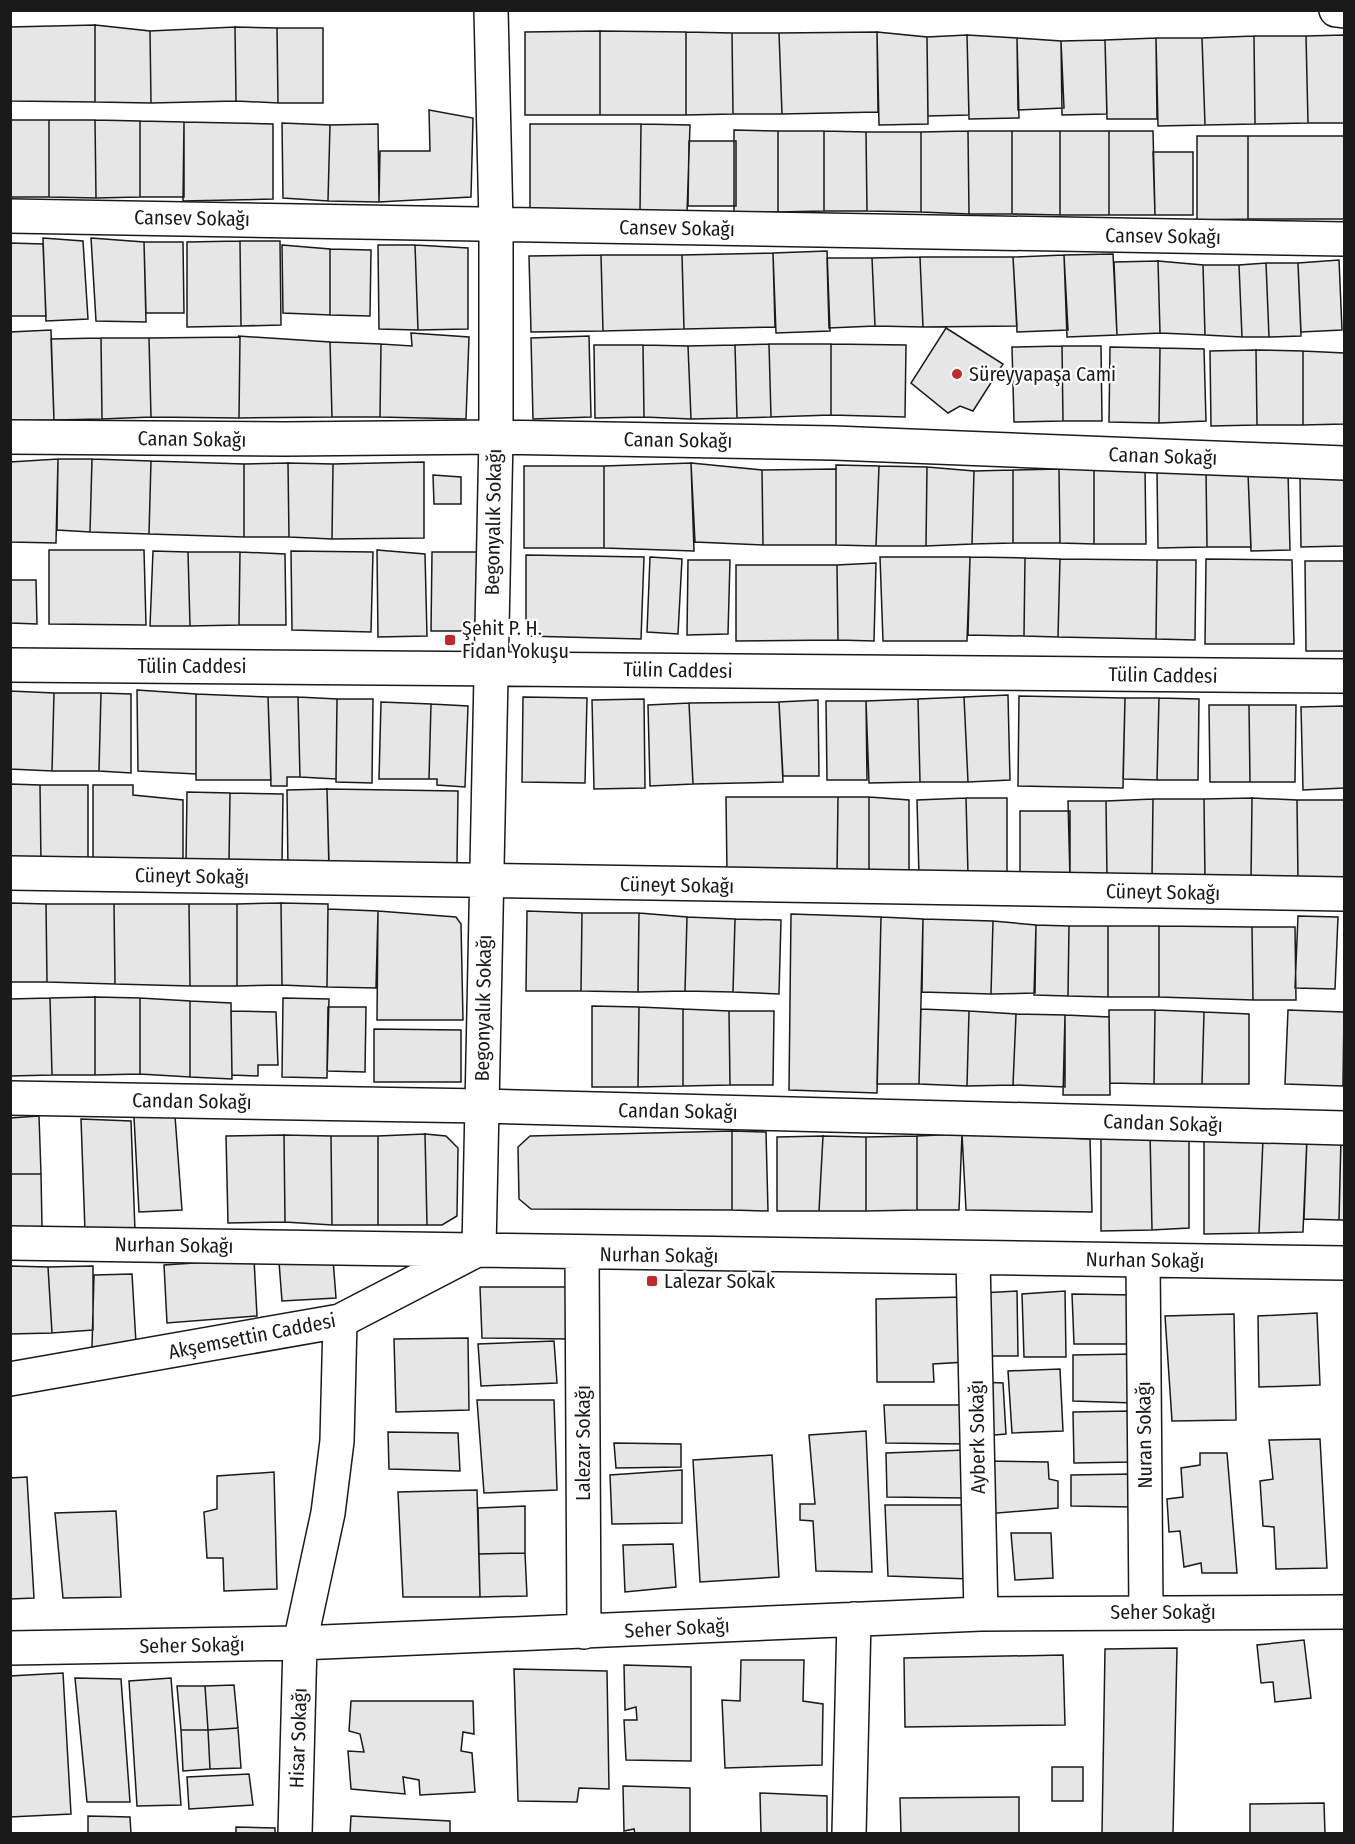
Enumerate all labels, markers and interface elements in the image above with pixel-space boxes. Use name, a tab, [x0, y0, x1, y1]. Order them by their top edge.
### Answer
street label: Cansev Sokağı	[134, 205, 250, 231]
street label: Cansev Sokağı	[619, 215, 735, 241]
street label: Cansev Sokağı	[1105, 223, 1221, 249]
place label: Süreyyapaşa Cami	[969, 362, 1116, 387]
marker: Süreyyapaşa Cami	[950, 367, 964, 381]
street label: Canan Sokağı	[137, 426, 247, 452]
street label: Canan Sokağı	[623, 427, 733, 453]
street label: Canan Sokağı	[1108, 442, 1218, 470]
street label: Begonyalık Sokağı	[480, 448, 506, 596]
place label: Şehit P. H. Fidan Yokuşu	[462, 616, 569, 664]
marker: Şehit P. H. Fidan Yokuşu	[443, 633, 457, 647]
street label: Tülin Caddesi	[137, 654, 247, 678]
street label: Tülin Caddesi	[623, 657, 733, 683]
street label: Tülin Caddesi	[1108, 662, 1218, 688]
street label: Cüneyt Sokağı	[135, 863, 249, 889]
street label: Cüneyt Sokağı	[620, 872, 734, 898]
street label: Cüneyt Sokağı	[1106, 879, 1220, 905]
street label: Begonyalık Sokağı	[470, 934, 496, 1082]
street label: Candan Sokağı	[132, 1088, 252, 1114]
street label: Candan Sokağı	[618, 1098, 738, 1124]
street label: Candan Sokağı	[1103, 1109, 1223, 1137]
street label: Nurhan Sokağı	[114, 1232, 234, 1258]
street label: Nurhan Sokağı	[599, 1242, 719, 1268]
street label: Nurhan Sokağı	[1085, 1247, 1205, 1273]
place label: Lalezar Sokak	[664, 1269, 776, 1293]
marker: Lalezar Sokak	[645, 1274, 659, 1288]
street label: Akşemsettin Caddesi	[166, 1308, 338, 1365]
street label: Ayberk Sokağı	[964, 1380, 990, 1494]
street label: Nuran Sokağı	[1131, 1381, 1157, 1489]
street label: Lalezar Sokağı	[571, 1385, 595, 1501]
street label: Seher Sokağı	[1110, 1600, 1216, 1624]
street label: Seher Sokağı	[624, 1613, 730, 1643]
street label: Seher Sokağı	[139, 1632, 245, 1658]
street label: Hisar Sokağı	[284, 1687, 312, 1789]

